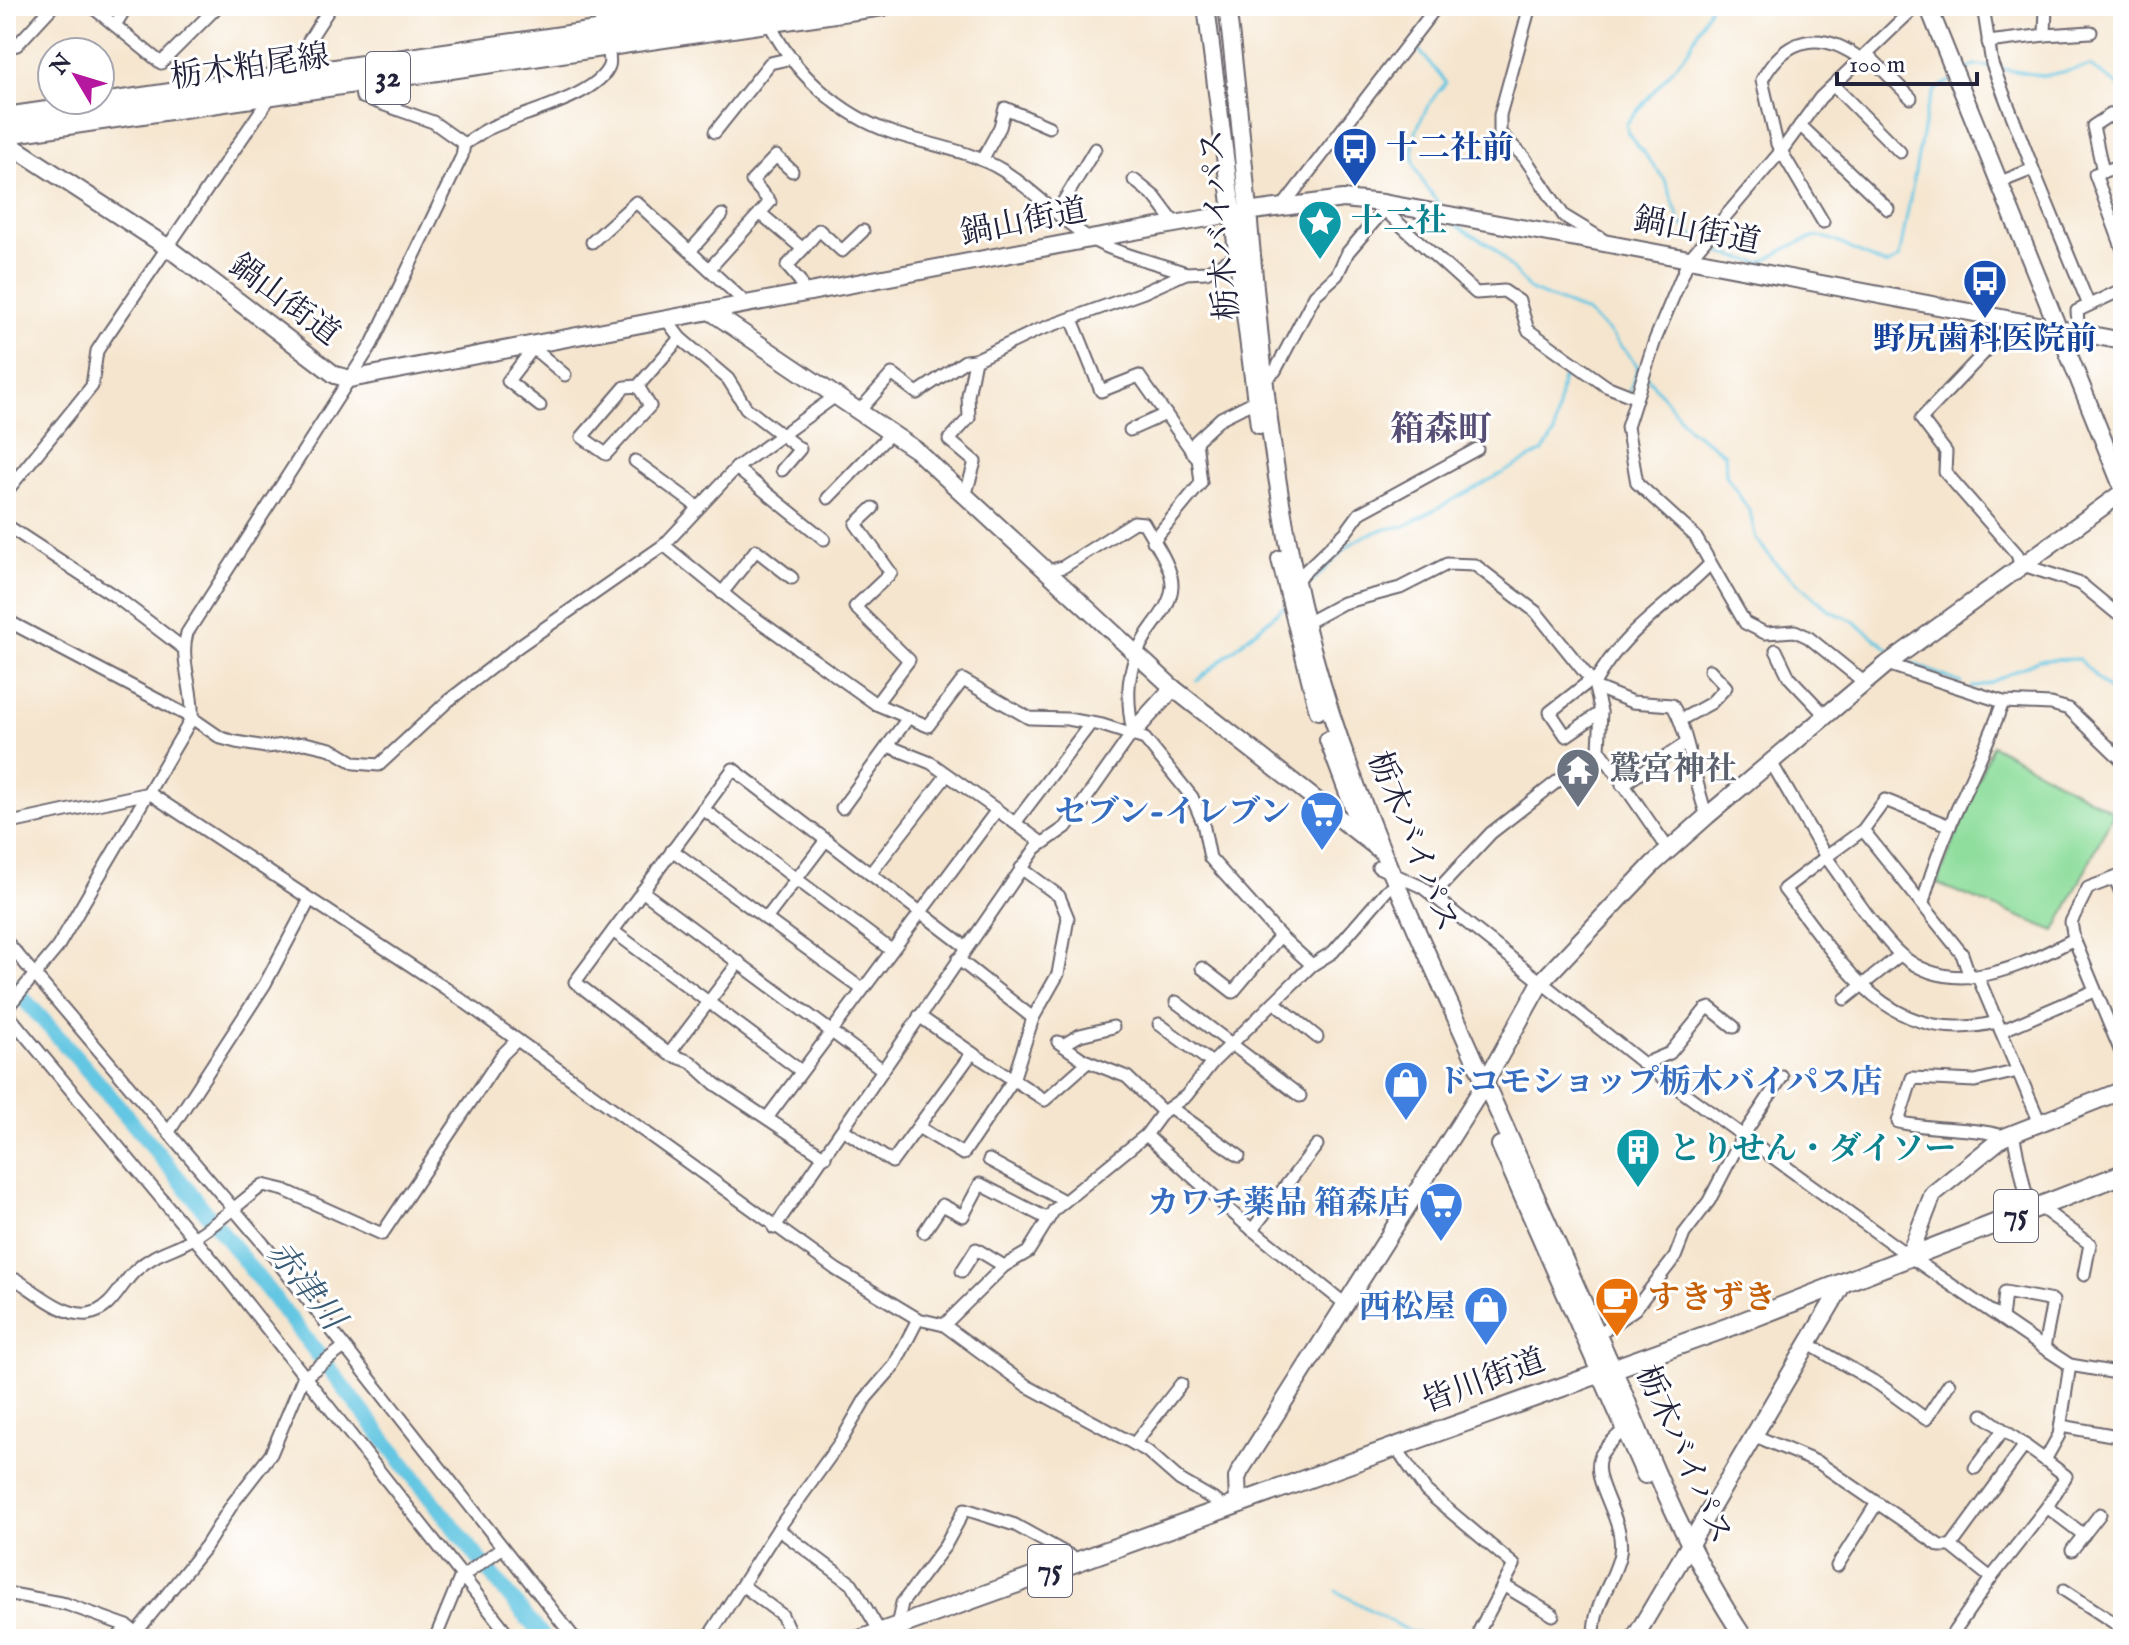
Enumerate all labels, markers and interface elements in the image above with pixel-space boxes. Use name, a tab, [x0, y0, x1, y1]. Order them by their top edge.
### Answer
north arrow	[36, 36, 116, 116]
scale bar	[1837, 36, 1977, 86]
street label: 栃木粕尾線	[168, 37, 332, 99]
text: N	[44, 49, 79, 82]
text: 100 m	[1849, 50, 1905, 81]
road number: 32	[366, 52, 410, 104]
bus stop icon: 十二社前	[1331, 125, 1379, 188]
street label: 栃木バイパス	[1192, 128, 1250, 322]
place label: 十二社前	[1386, 129, 1514, 170]
street label: 鍋山街道	[957, 191, 1091, 255]
place icon: 十二社	[1296, 198, 1344, 261]
street label: 鍋山街道	[1630, 200, 1764, 264]
place label: 十二社	[1351, 202, 1447, 243]
street label: 鍋山街道	[221, 246, 347, 356]
bus stop icon: 野尻歯科医院前	[1961, 257, 2009, 320]
place label: 野尻歯科医院前	[1873, 320, 2097, 361]
district label: 箱森町	[1390, 409, 1492, 452]
street label: 栃木バイパス	[1357, 746, 1467, 938]
temple icon: 鷲宮神社	[1554, 746, 1602, 809]
place label: 鷲宮神社	[1609, 750, 1737, 791]
supermarket icon: セブン-イレブン	[1298, 789, 1346, 852]
place label: セブン-イレブン	[1055, 793, 1291, 834]
shop icon: ドコモショップ栃木バイパス店	[1382, 1059, 1430, 1122]
place label: ドコモショップ栃木バイパス店	[1437, 1063, 1882, 1104]
building icon: とりせん・ダイソー	[1614, 1126, 1662, 1189]
place label: とりせん・ダイソー	[1669, 1130, 1956, 1171]
supermarket icon: カワチ薬品 箱森店	[1417, 1180, 1465, 1243]
place label: カワチ薬品 箱森店	[1147, 1184, 1410, 1225]
road number: 75	[1994, 1190, 2038, 1242]
water label: 赤津川	[257, 1233, 356, 1343]
cafe icon: すきずき	[1593, 1275, 1641, 1338]
place label: すきずき	[1648, 1279, 1776, 1320]
shop icon: 西松屋	[1462, 1284, 1510, 1347]
place label: 西松屋	[1359, 1288, 1455, 1329]
street label: 皆川街道	[1417, 1341, 1551, 1423]
street label: 栃木バイパス	[1625, 1359, 1741, 1551]
road number: 75	[1028, 1545, 1072, 1597]

